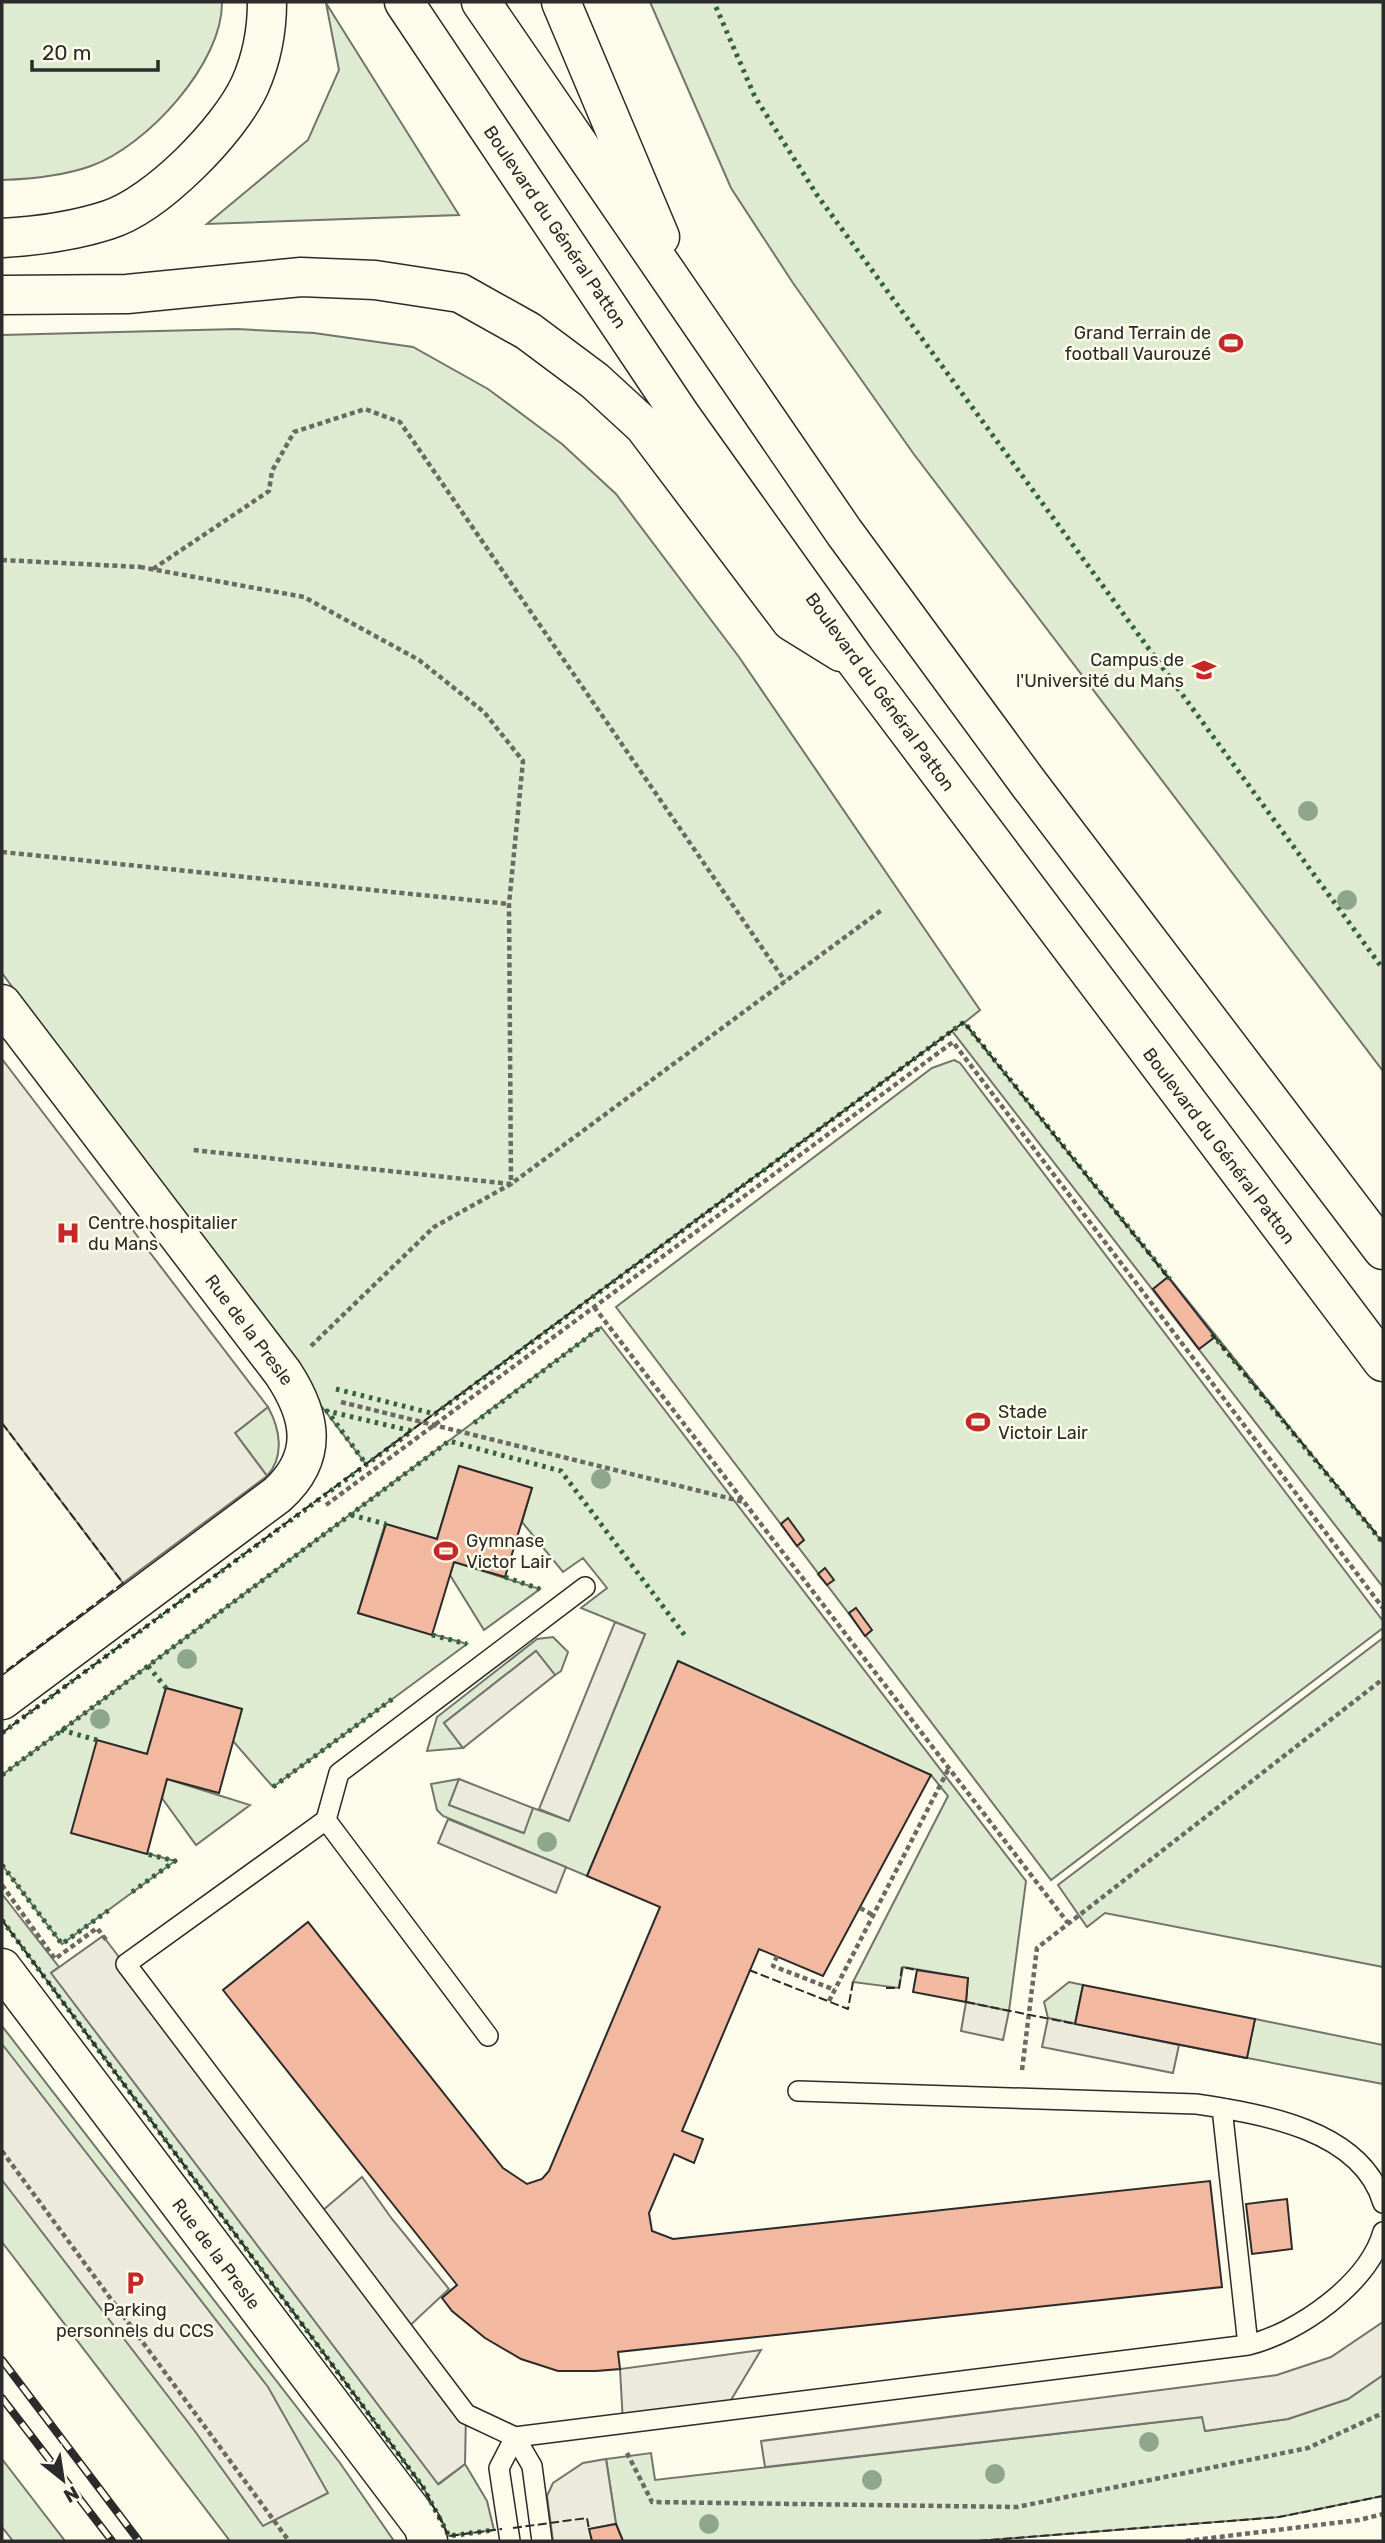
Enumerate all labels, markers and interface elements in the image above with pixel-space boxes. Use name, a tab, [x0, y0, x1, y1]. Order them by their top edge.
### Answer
scale bar	[32, 28, 158, 72]
text: 20 m	[42, 40, 91, 65]
street label: Boulevard du Général Patton	[479, 121, 631, 333]
place label: Grand Terrain de football Vaurouzé	[1065, 322, 1211, 365]
sports icon: Grand Terrain de football Vaurouzé	[1217, 329, 1245, 357]
street label: Boulevard du Général Patton	[801, 588, 959, 796]
place label: Campus de l'Université du Mans	[1016, 649, 1184, 692]
school or university icon: Campus de l'Université du Mans	[1190, 656, 1218, 684]
street label: Boulevard du Général Patton	[1138, 1044, 1300, 1248]
place label: Centre hospitalier du Mans	[88, 1212, 237, 1255]
hospital icon: Centre hospitalier du Mans	[54, 1219, 82, 1247]
street label: Rue de la Presle	[200, 1270, 298, 1390]
place label: Stade Victoir Lair	[998, 1401, 1088, 1444]
sports icon: Stade Victoir Lair	[964, 1408, 992, 1436]
place label: Gymnase Victor Lair	[466, 1530, 552, 1573]
sports icon: Gymnase Victor Lair	[432, 1537, 460, 1565]
street label: Rue de la Presle	[167, 2194, 265, 2314]
parking icon: Parking personnels du CCS	[121, 2269, 149, 2297]
place label: Parking personnels du CCS	[56, 2299, 214, 2342]
north arrow	[28, 2445, 98, 2515]
text: N	[60, 2481, 83, 2508]

